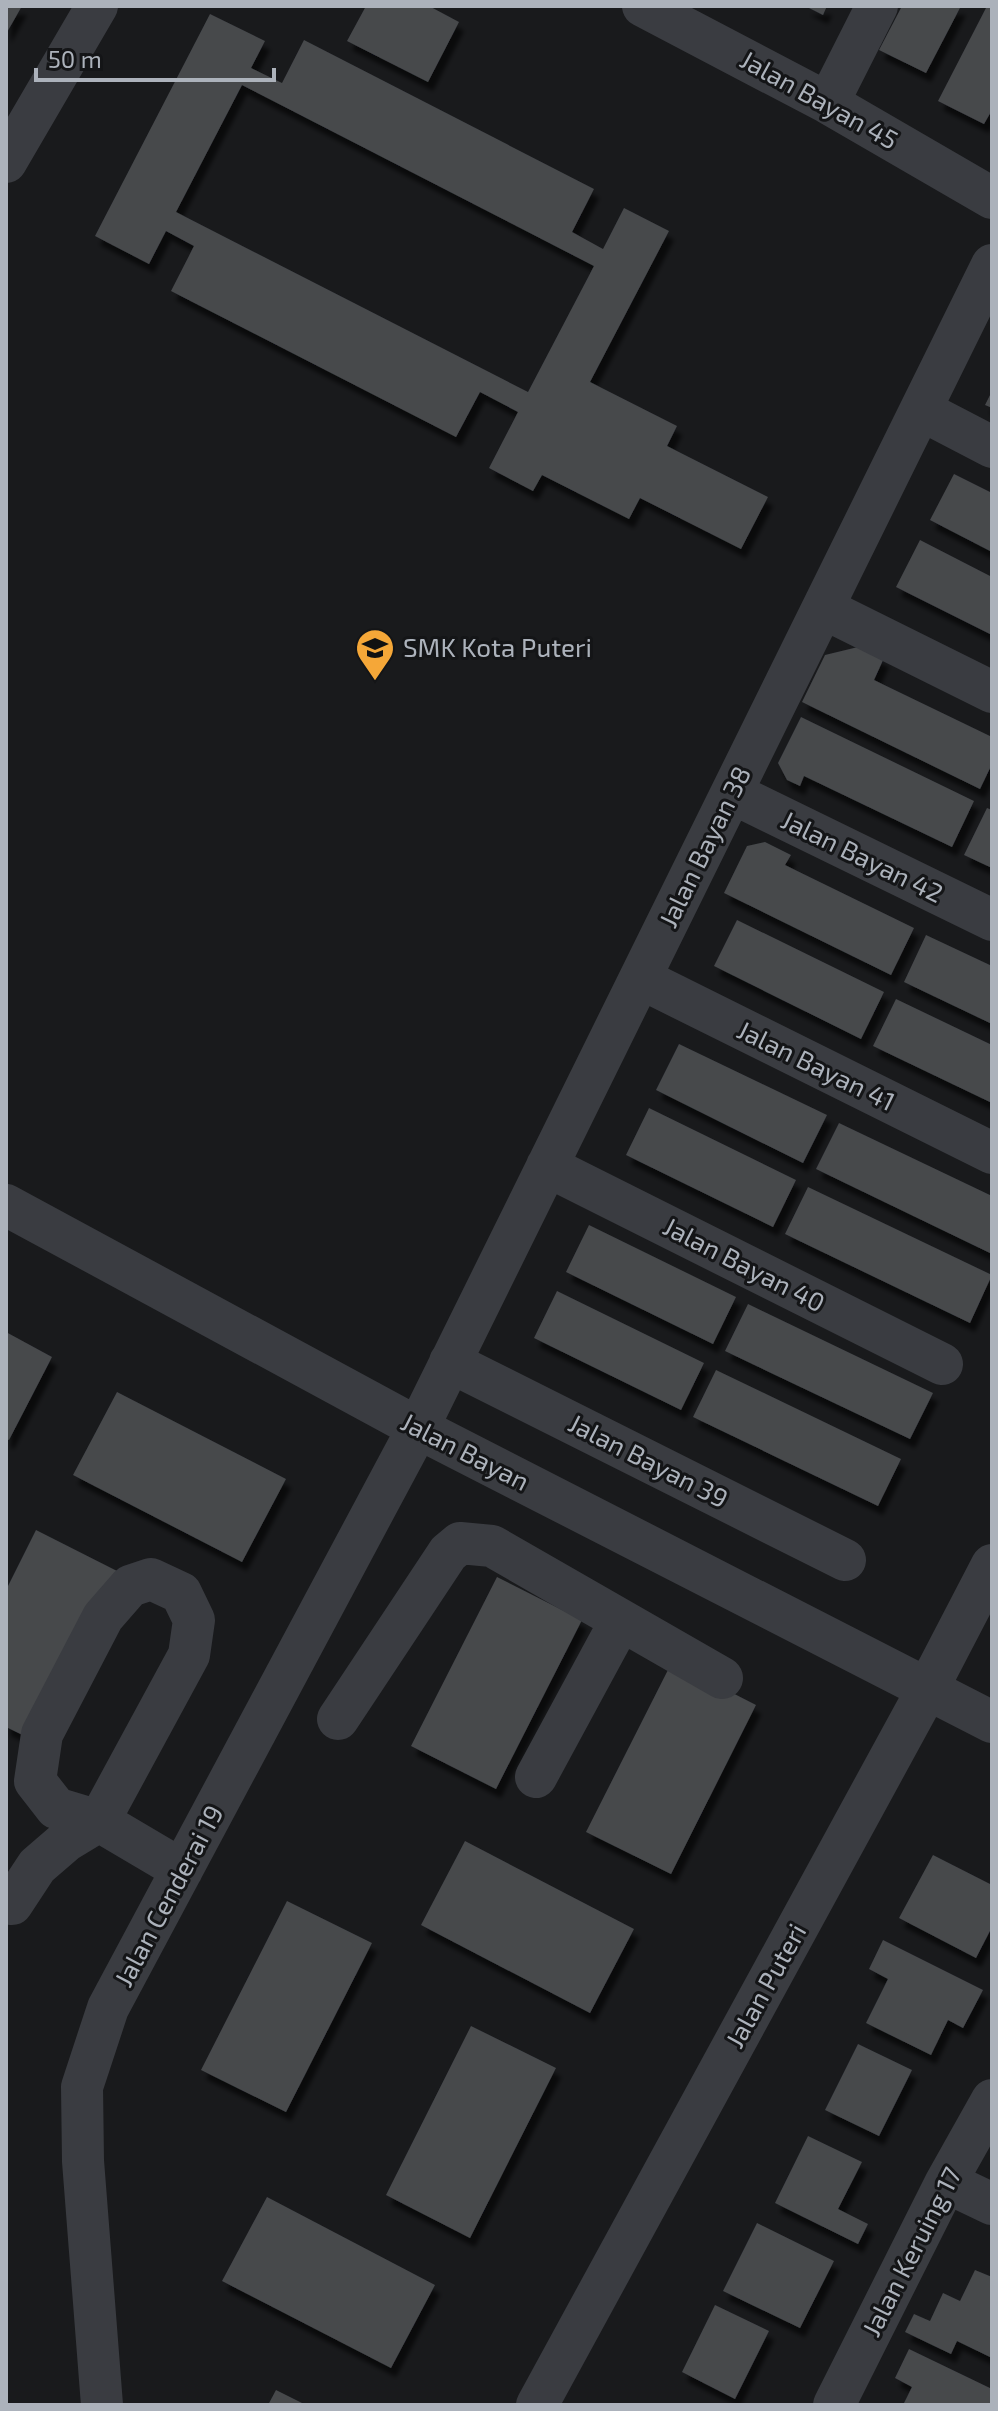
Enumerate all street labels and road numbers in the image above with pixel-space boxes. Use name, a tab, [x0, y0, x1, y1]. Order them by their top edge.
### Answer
street label: Jalan Bayan 45	[736, 43, 904, 155]
street label: Jalan Bayan 38	[651, 761, 756, 932]
street label: Jalan Bayan 42	[777, 803, 948, 908]
street label: Jalan Bayan 41	[733, 1013, 901, 1116]
street label: Jalan Bayan 40	[659, 1210, 831, 1318]
street label: Jalan Bayan	[397, 1405, 535, 1496]
street label: Jalan Bayan 39	[564, 1406, 733, 1513]
street label: Jalan Cenderai 19	[107, 1799, 229, 1991]
street label: Jalan Puteri	[718, 1918, 811, 2053]
street label: Jalan Keruing 17	[855, 2162, 967, 2341]

